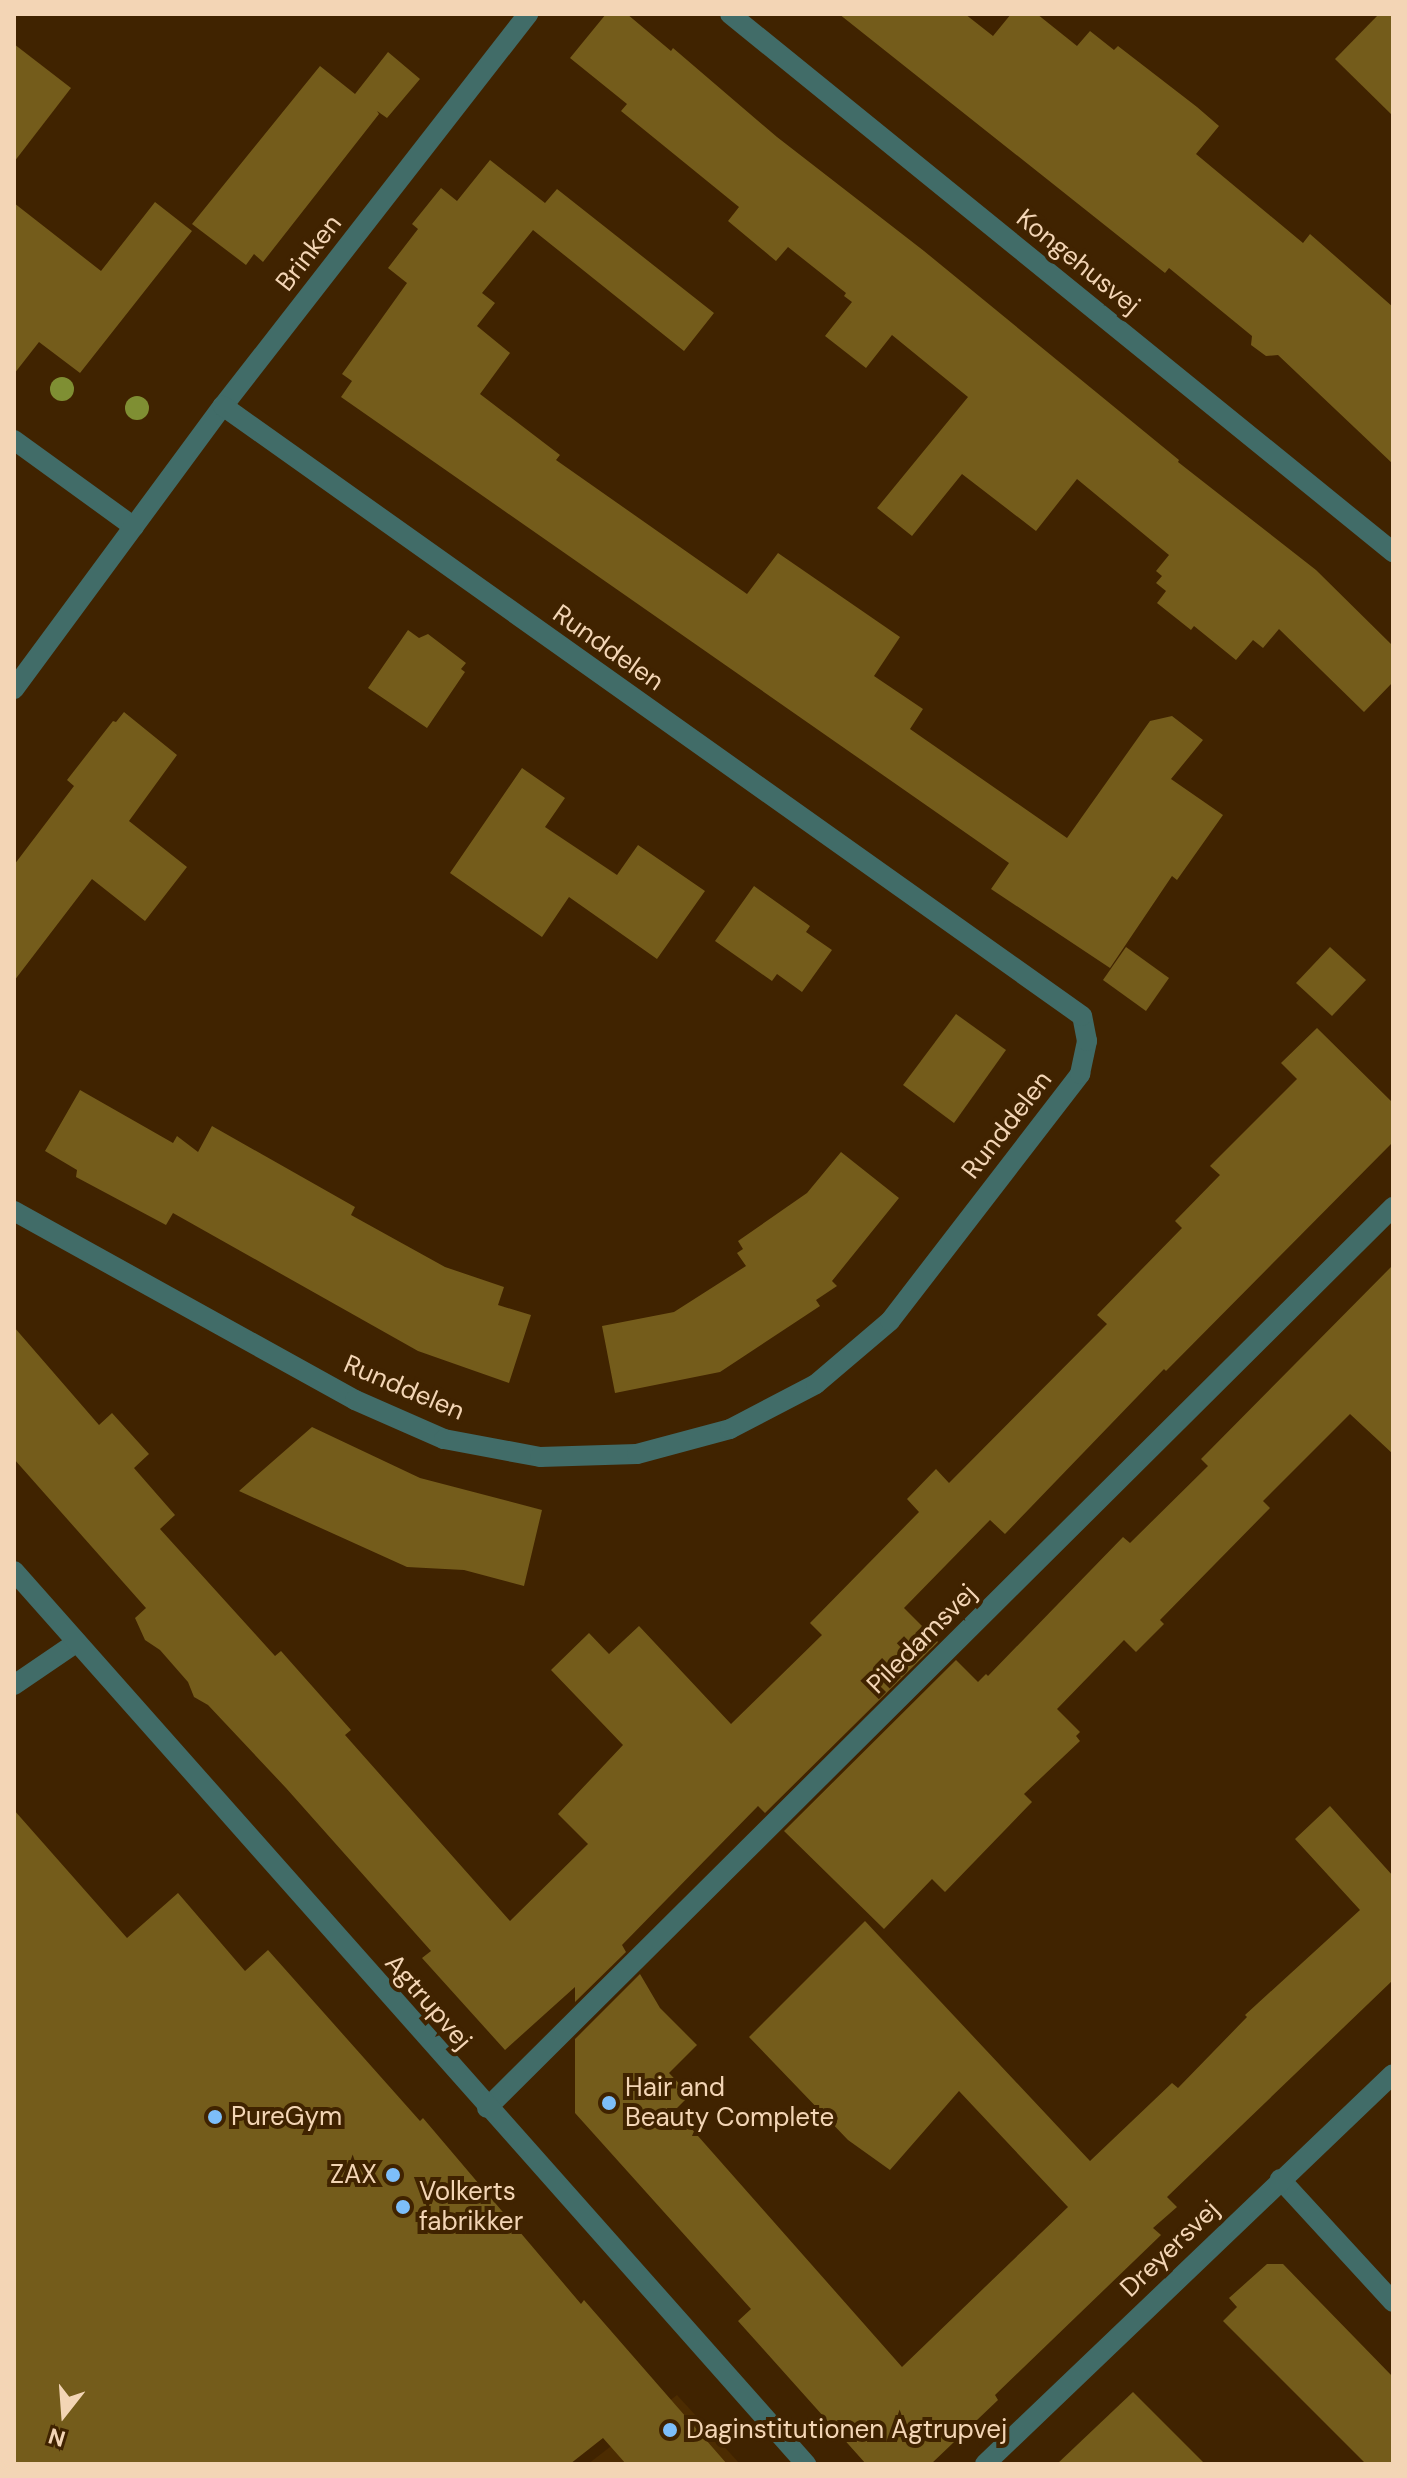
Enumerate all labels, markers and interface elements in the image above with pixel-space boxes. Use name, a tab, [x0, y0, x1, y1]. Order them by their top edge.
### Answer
street label: Kongehusvej	[1010, 203, 1146, 321]
street label: Brinken	[270, 209, 348, 297]
street label: Runddelen	[547, 598, 669, 698]
street label: Runddelen	[955, 1065, 1059, 1185]
street label: Runddelen	[339, 1349, 469, 1427]
street label: Piledamsvej	[861, 1578, 983, 1700]
street label: Agtrupvej	[378, 1948, 478, 2056]
place label: Hair and Beauty Complete	[625, 2072, 834, 2134]
marker: Hair and Beauty Complete	[600, 2094, 618, 2112]
place label: PureGym	[231, 2101, 342, 2133]
marker: PureGym	[206, 2108, 224, 2126]
place label: ZAX	[330, 2159, 377, 2191]
marker: ZAX	[384, 2166, 402, 2184]
place label: Volkerts fabrikker	[419, 2176, 523, 2238]
street label: Dreyersvej	[1114, 2194, 1226, 2304]
marker: Volkerts fabrikker	[394, 2198, 412, 2216]
north arrow	[24, 2374, 104, 2454]
place label: Daginstitutionen Agtrupvej	[686, 2414, 1007, 2446]
text: N	[45, 2421, 69, 2454]
marker: Daginstitutionen Agtrupvej	[661, 2421, 679, 2439]

